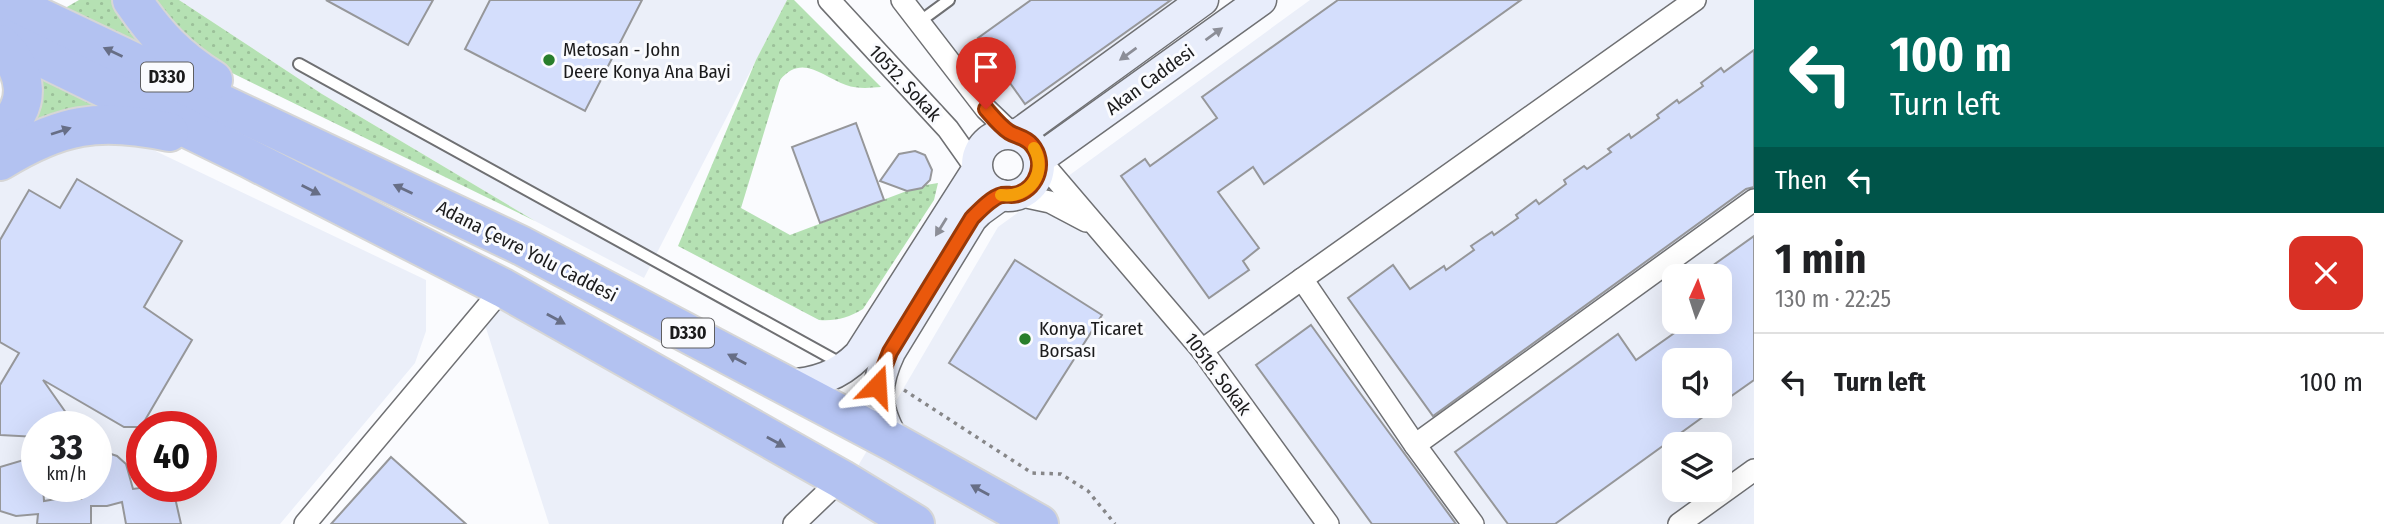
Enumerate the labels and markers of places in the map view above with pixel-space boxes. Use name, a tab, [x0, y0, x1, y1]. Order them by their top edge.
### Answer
pin	[956, 37, 1016, 109]
place label: Metosan - John Deere Konya Ana Bayi	[563, 38, 731, 83]
marker: Metosan - John Deere Konya Ana Bayi	[541, 52, 557, 68]
place label: Konya Ticaret Borsası	[1039, 317, 1144, 362]
marker: Konya Ticaret Borsası	[1017, 331, 1033, 347]

